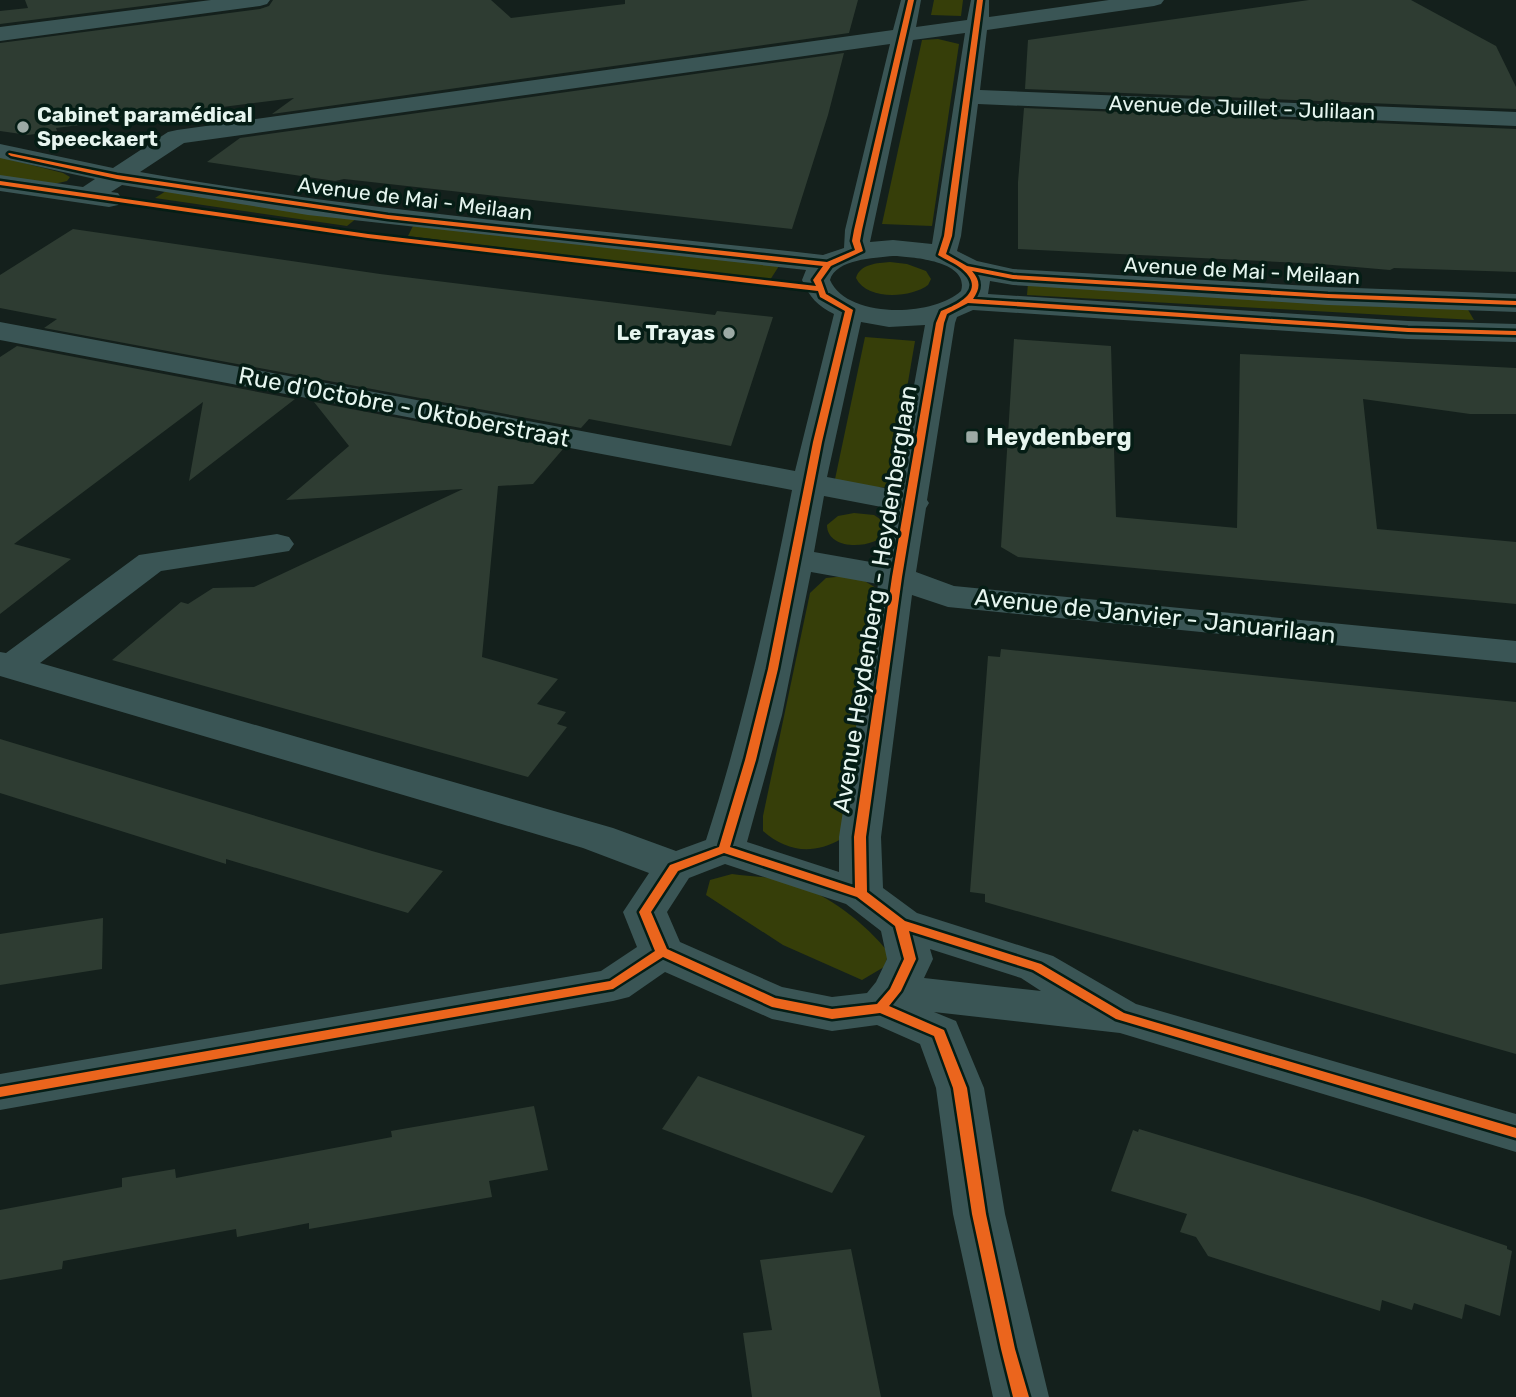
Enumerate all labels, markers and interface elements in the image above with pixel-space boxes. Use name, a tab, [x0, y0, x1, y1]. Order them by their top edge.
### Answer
street label: Avenue de Juillet - Julilaan	[1108, 90, 1376, 125]
place label: Cabinet paramédical Speeckaert	[37, 102, 253, 151]
marker: Cabinet paramédical Speeckaert	[15, 119, 31, 135]
street label: Avenue de Mai - Meilaan	[296, 172, 534, 225]
street label: Avenue de Mai - Meilaan	[1123, 252, 1361, 289]
place label: Le Trayas	[617, 320, 715, 345]
marker: Le Trayas	[721, 325, 737, 341]
street label: Rue d'Octobre - Oktoberstraat	[236, 361, 572, 453]
street label: Avenue Heydenberg - Heydenberglaan	[827, 383, 923, 815]
place label: Heydenberg	[986, 423, 1132, 451]
marker: Heydenberg	[964, 429, 980, 445]
street label: Avenue de Janvier - Januarilaan	[973, 583, 1337, 649]

